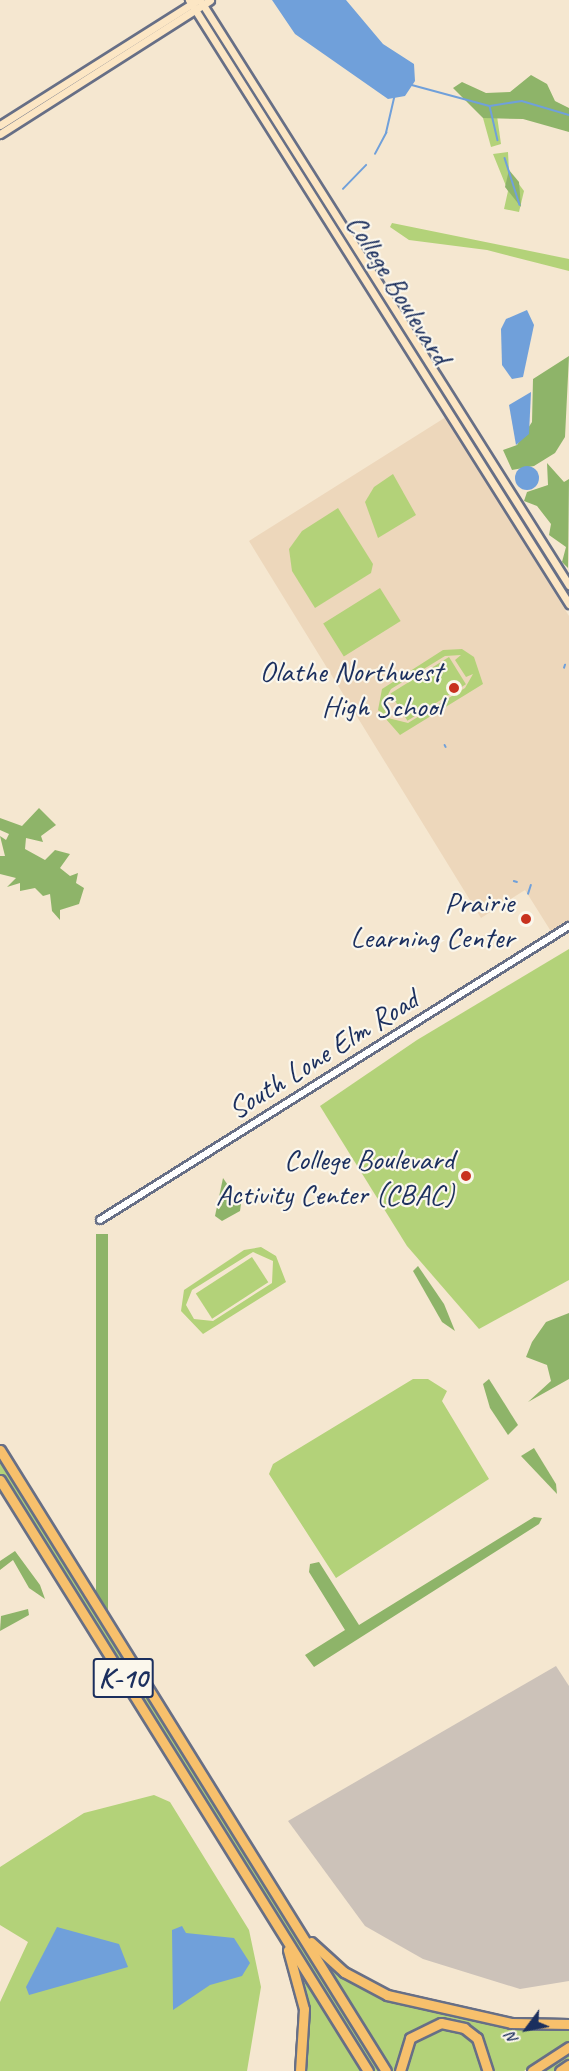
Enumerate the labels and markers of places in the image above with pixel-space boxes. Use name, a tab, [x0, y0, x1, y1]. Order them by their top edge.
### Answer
place label: Olathe Northwest High School	[259, 653, 442, 724]
marker: Olathe Northwest High School	[447, 681, 461, 695]
place label: Prairie Learning Center	[350, 884, 514, 954]
marker: Prairie Learning Center	[519, 912, 533, 926]
place label: College Boulevard Activity Center (CBAC)	[216, 1141, 454, 1212]
marker: College Boulevard Activity Center (CBAC)	[459, 1169, 473, 1183]

